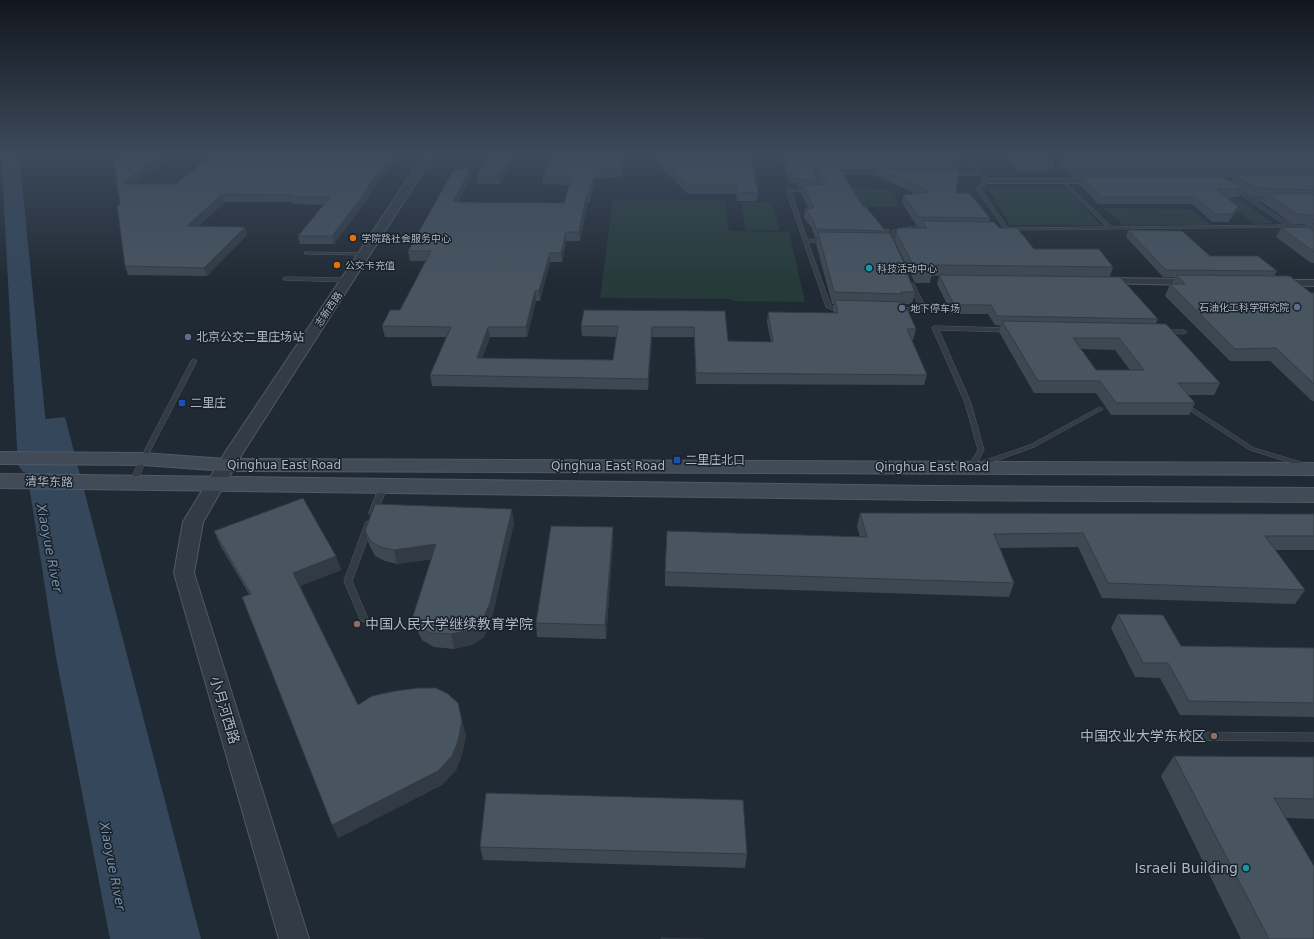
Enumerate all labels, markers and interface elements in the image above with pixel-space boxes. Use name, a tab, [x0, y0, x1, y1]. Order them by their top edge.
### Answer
marker: 学院路社会服务中心	[348, 233, 358, 243]
place label: 学院路社会服务中心	[361, 233, 451, 244]
marker: 公交卡充值	[332, 260, 342, 270]
place label: 公交卡充值	[345, 260, 395, 271]
marker: 科技活动中心	[864, 263, 874, 273]
place label: 科技活动中心	[877, 263, 937, 274]
street label: 志新西路	[313, 290, 344, 329]
place label: 石油化工科学研究院	[1199, 302, 1289, 313]
marker: 石油化工科学研究院	[1292, 302, 1302, 312]
marker: 地下停车场	[897, 303, 907, 313]
place label: 地下停车场	[910, 303, 960, 314]
place label: 北京公交二里庄场站	[196, 330, 304, 344]
marker: 北京公交二里庄场站	[183, 332, 193, 342]
place label: 二里庄	[190, 396, 226, 410]
marker: 二里庄	[177, 398, 187, 408]
place label: 二里庄北口	[685, 453, 745, 467]
marker: 二里庄北口	[672, 455, 682, 465]
street label: Qinghua East Road	[227, 458, 341, 472]
street label: Qinghua East Road	[551, 459, 665, 473]
street label: Qinghua East Road	[875, 460, 989, 474]
street label: 清华东路	[25, 475, 73, 489]
water label: Xiaoyue River	[33, 501, 66, 595]
place label: 中国人民大学继续教育学院	[365, 616, 533, 632]
marker: 中国人民大学继续教育学院	[352, 619, 362, 629]
street label: 小月河西路	[207, 674, 243, 746]
place label: 中国农业大学东校区	[1080, 728, 1206, 744]
marker: 中国农业大学东校区	[1209, 731, 1219, 741]
water label: Xiaoyue River	[96, 819, 129, 913]
place label: Israeli Building	[1135, 860, 1238, 876]
marker: Israeli Building	[1241, 863, 1251, 873]

